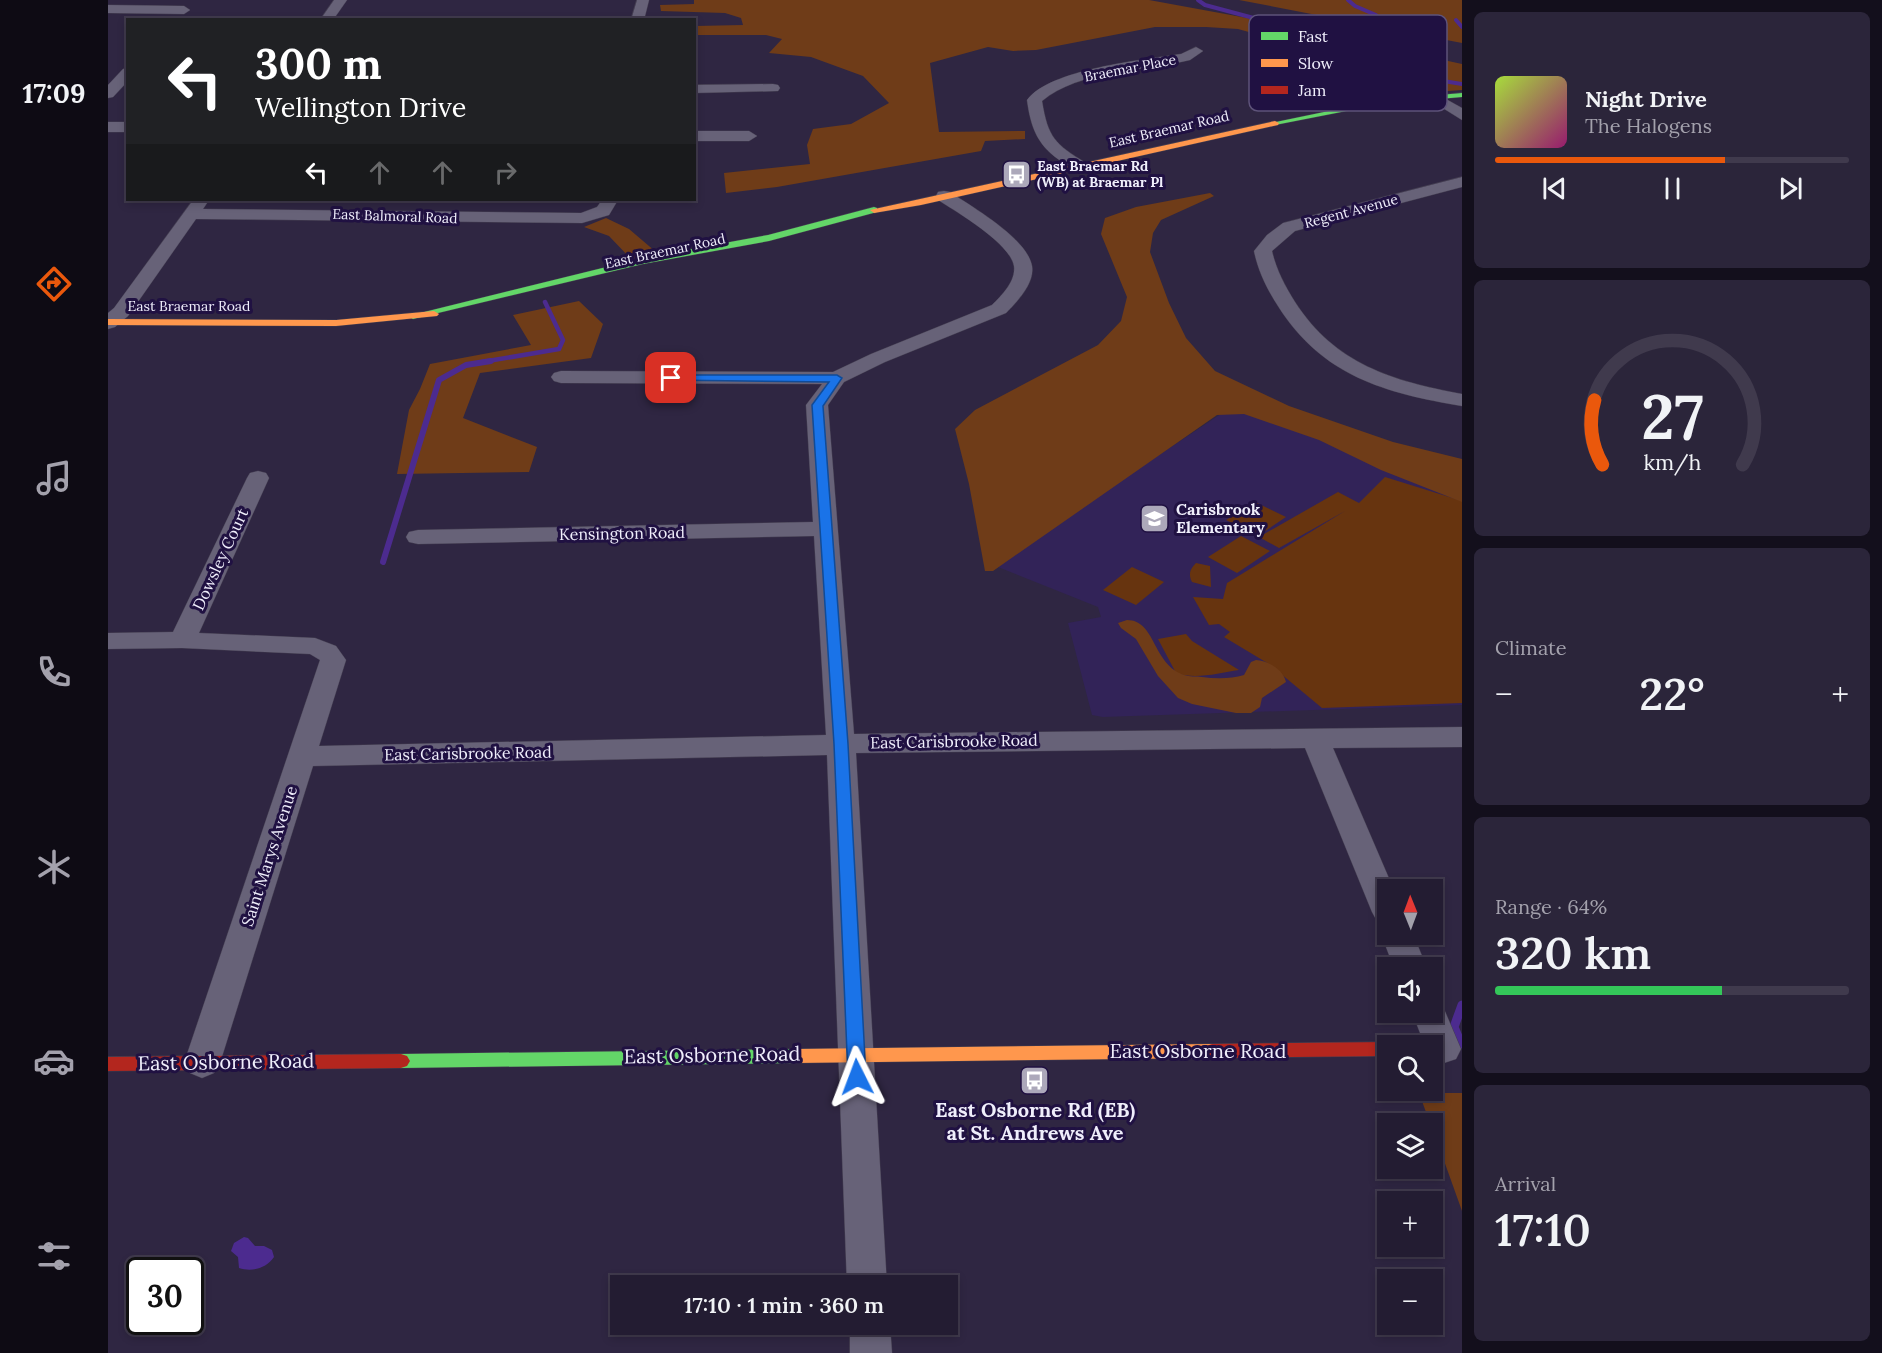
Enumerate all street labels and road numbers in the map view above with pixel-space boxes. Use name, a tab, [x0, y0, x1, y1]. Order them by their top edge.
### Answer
street label: Braemar Place	[1083, 50, 1178, 86]
street label: East Braemar Road	[1107, 106, 1231, 152]
street label: Regent Avenue	[1302, 190, 1400, 232]
street label: East Balmoral Road	[332, 205, 458, 227]
street label: East Braemar Road	[603, 229, 727, 273]
street label: East Braemar Road	[128, 297, 250, 315]
street label: Dowsley Court	[188, 504, 253, 613]
street label: Kensington Road	[559, 522, 686, 544]
street label: East Carisbrooke Road	[870, 730, 1038, 752]
street label: East Carisbrooke Road	[384, 742, 552, 764]
street label: Saint Marys Avenue	[237, 783, 301, 929]
street label: East Osborne Road	[1110, 1038, 1286, 1063]
street label: East Osborne Road	[623, 1040, 801, 1069]
street label: East Osborne Road	[137, 1047, 315, 1076]

